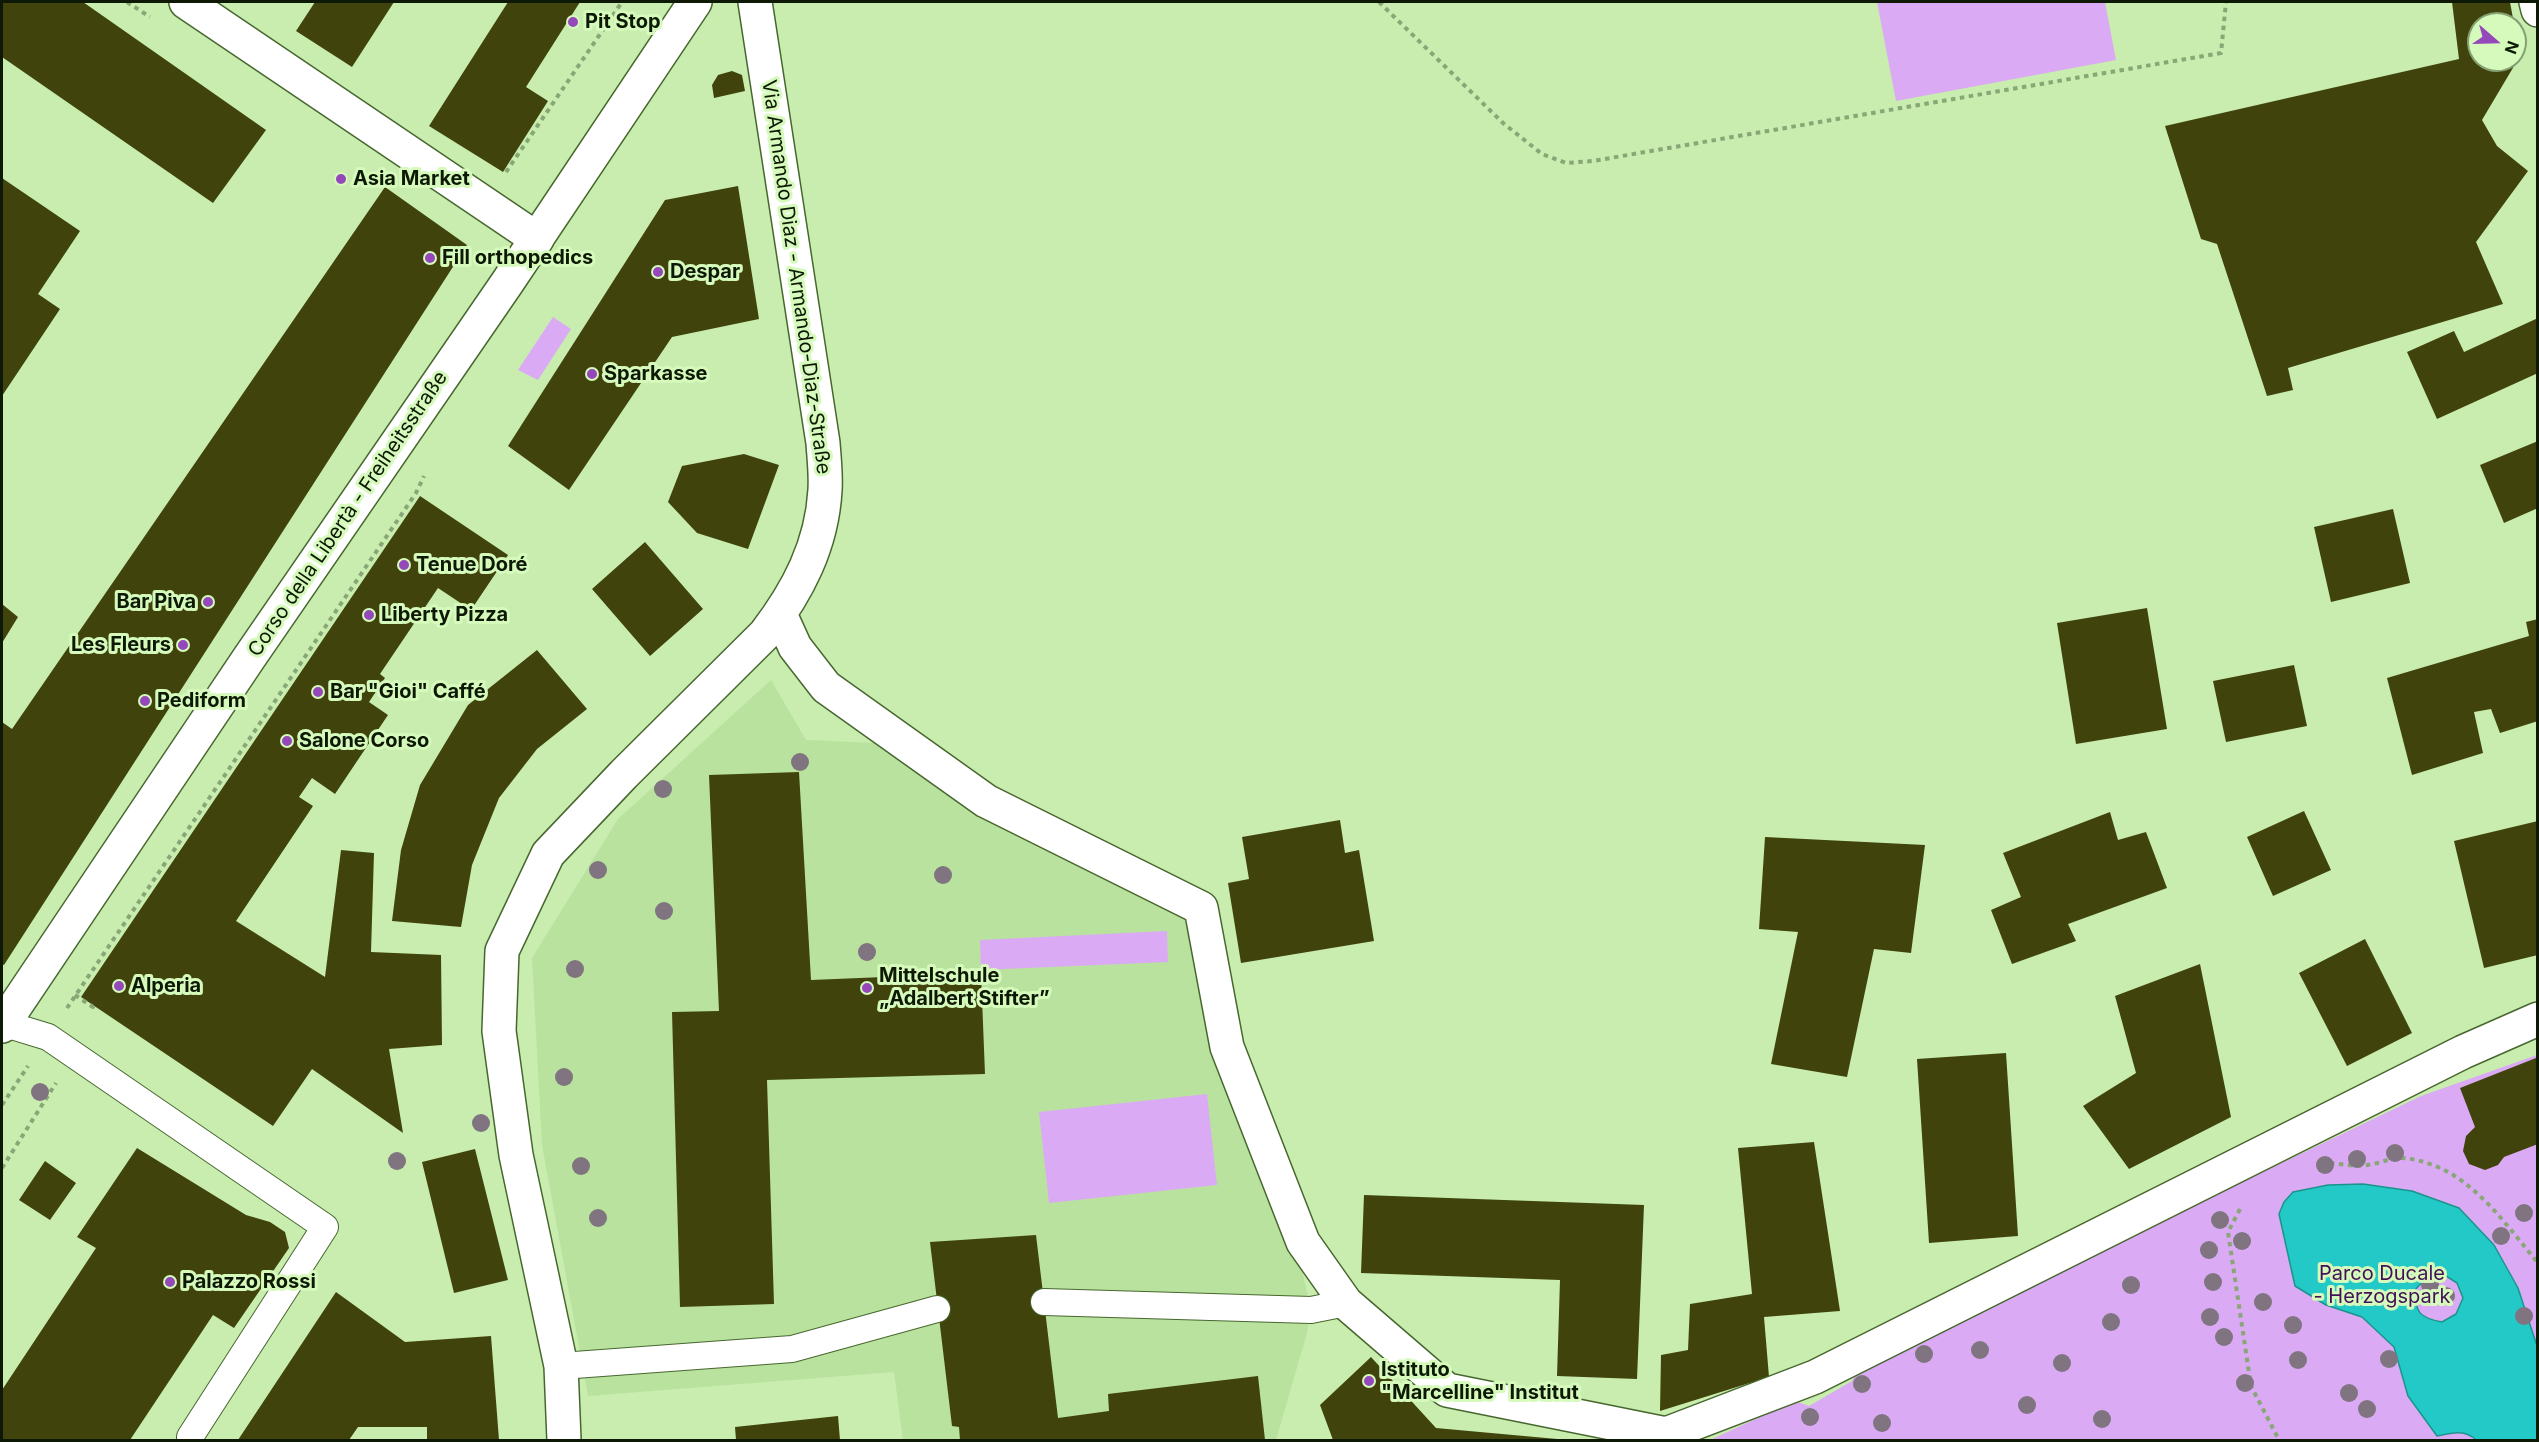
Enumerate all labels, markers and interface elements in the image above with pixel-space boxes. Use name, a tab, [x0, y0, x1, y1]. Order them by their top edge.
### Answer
place label: Pit Stop	[585, 10, 661, 34]
north arrow	[2467, 12, 2527, 72]
marker: Pit Stop	[566, 15, 580, 29]
text: N	[2501, 38, 2524, 57]
street label: Via Armando Diaz - Armando-Diaz-Straße	[756, 78, 836, 476]
place label: Asia Market	[353, 167, 470, 191]
marker: Asia Market	[334, 172, 348, 186]
place label: Fill orthopedics	[442, 246, 593, 270]
marker: Fill orthopedics	[423, 251, 437, 265]
place label: Despar	[670, 260, 740, 284]
marker: Despar	[651, 265, 665, 279]
place label: Sparkasse	[604, 362, 707, 386]
street label: Corso della Libertà - Freiheitsstraße	[243, 367, 453, 661]
marker: Sparkasse	[585, 367, 599, 381]
place label: Tenue Doré	[416, 553, 528, 577]
marker: Tenue Doré	[397, 558, 411, 572]
place label: Bar Piva	[116, 590, 196, 614]
marker: Bar Piva	[201, 595, 215, 609]
place label: Liberty Pizza	[381, 603, 508, 627]
marker: Liberty Pizza	[362, 608, 376, 622]
place label: Les Fleurs	[71, 633, 171, 657]
marker: Les Fleurs	[176, 638, 190, 652]
place label: Bar "Gioi" Caffé	[330, 680, 486, 704]
marker: Bar "Gioi" Caffé	[311, 685, 325, 699]
place label: Pediform	[157, 689, 246, 713]
marker: Pediform	[138, 694, 152, 708]
place label: Salone Corso	[299, 729, 429, 753]
marker: Salone Corso	[280, 734, 294, 748]
place label: Mittelschule „Adalbert Stifter”	[879, 964, 1050, 1011]
place label: Alperia	[131, 974, 201, 998]
marker: Alperia	[112, 979, 126, 993]
marker: Mittelschule „Adalbert Stifter”	[860, 981, 874, 995]
park label: Parco Ducale - Herzogspark	[2314, 1262, 2450, 1309]
place label: Palazzo Rossi	[182, 1270, 316, 1294]
marker: Palazzo Rossi	[163, 1275, 177, 1289]
place label: Istituto "Marcelline" Institut	[1381, 1358, 1579, 1405]
marker: Istituto "Marcelline" Institut	[1362, 1374, 1376, 1388]

